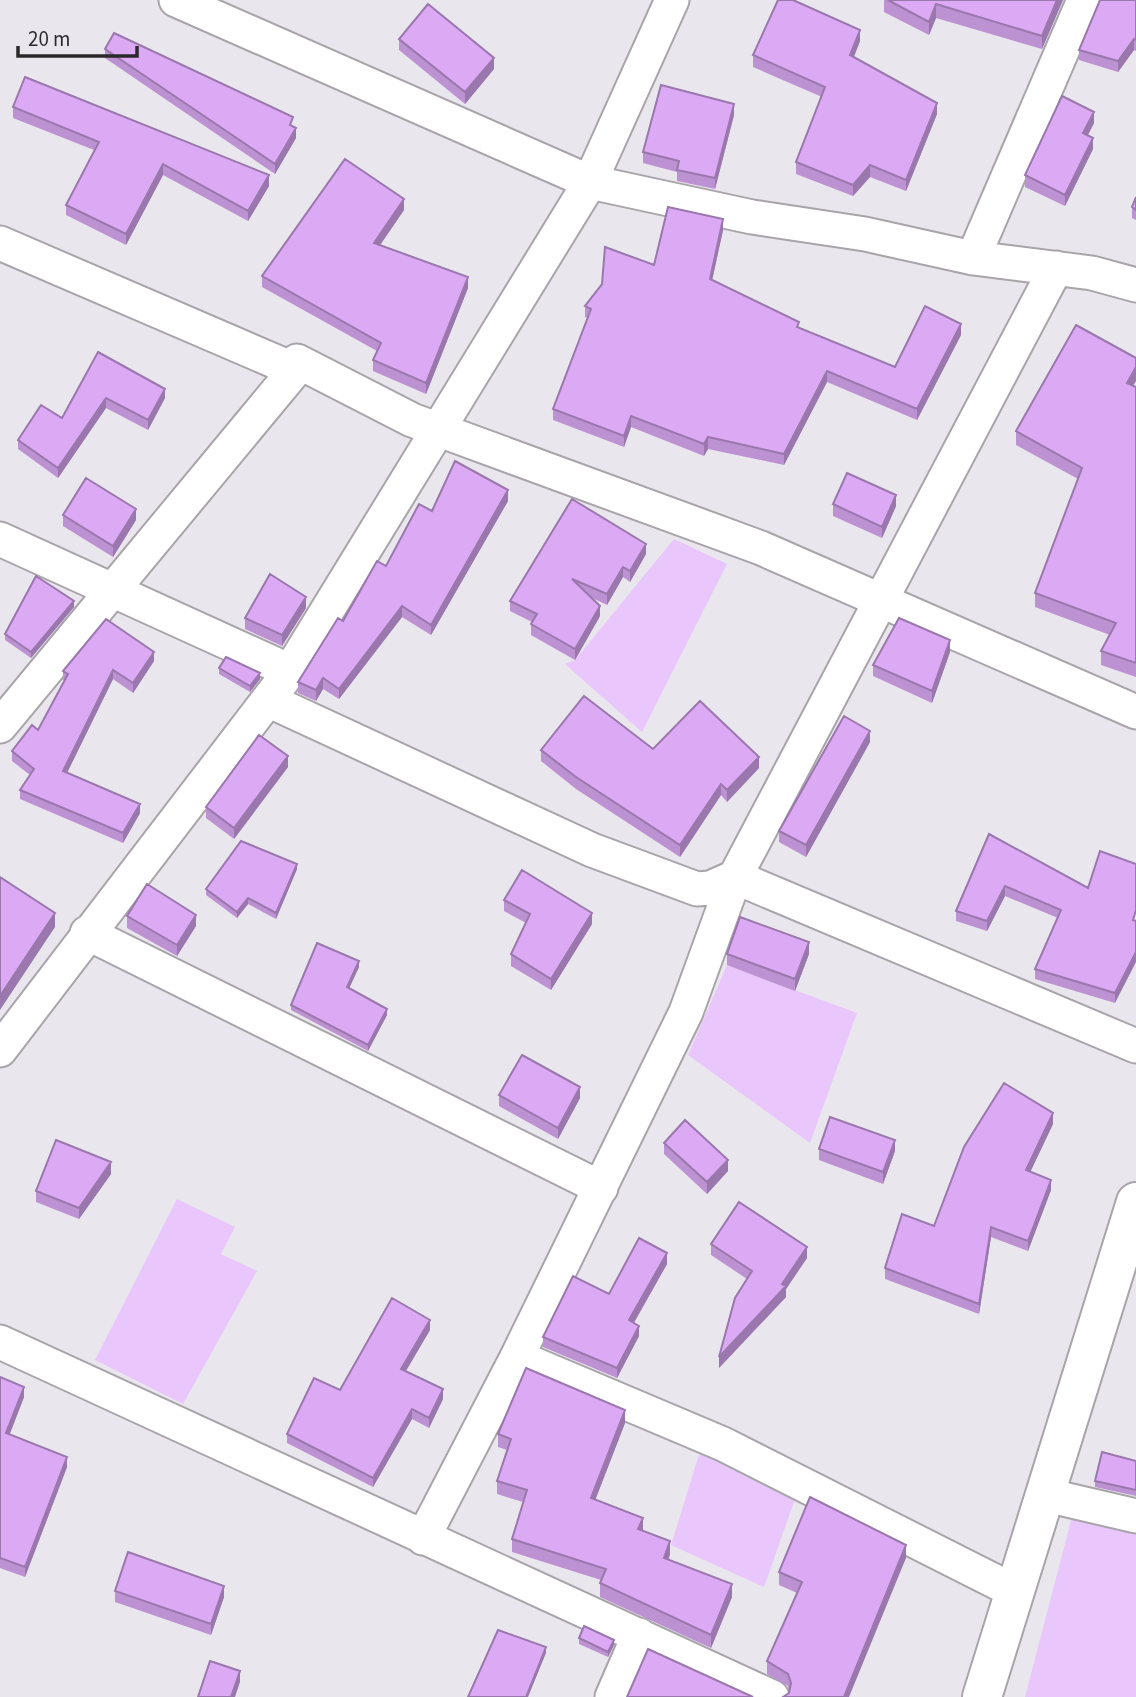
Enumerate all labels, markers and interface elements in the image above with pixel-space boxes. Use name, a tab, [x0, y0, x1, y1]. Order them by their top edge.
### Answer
scale bar	[18, 14, 136, 58]
text: 20 m	[28, 24, 70, 54]

